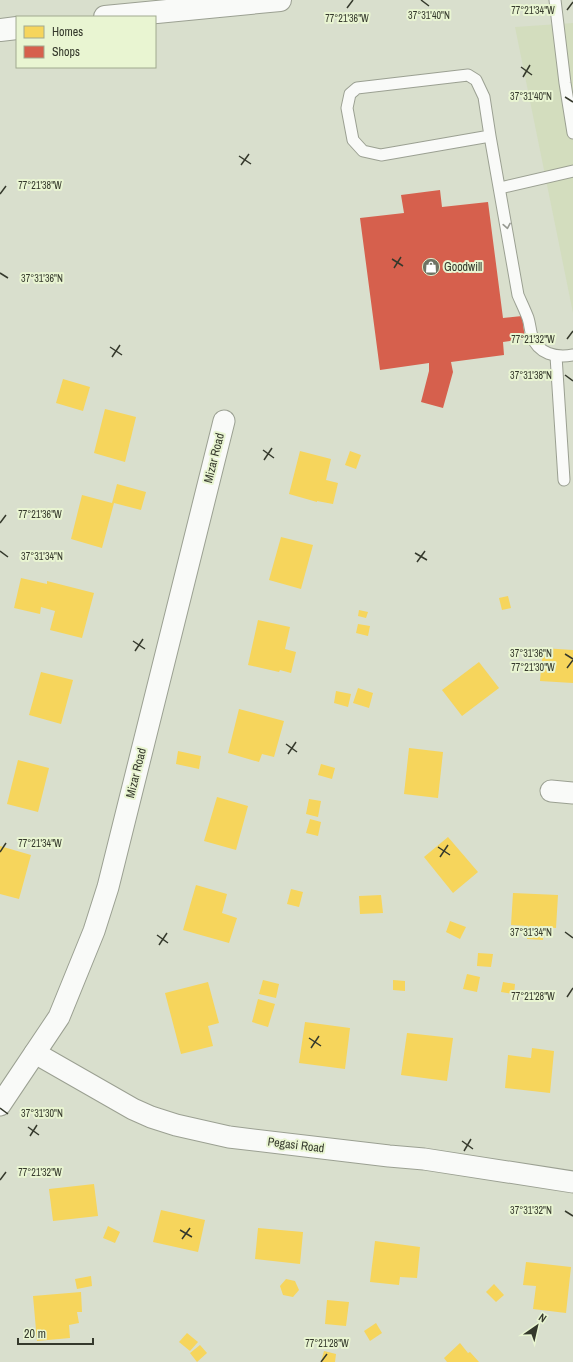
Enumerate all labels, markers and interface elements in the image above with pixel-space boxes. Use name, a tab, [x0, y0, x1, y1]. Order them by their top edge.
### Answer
text: 77°21'34"W	[511, 4, 555, 17]
text: 37°31'40"N	[408, 9, 450, 22]
text: 77°21'36"W	[325, 12, 369, 25]
legend	[16, 16, 156, 68]
text: Homes	[52, 24, 83, 40]
text: Shops	[52, 44, 80, 60]
text: 37°31'40"N	[510, 90, 552, 103]
text: 77°21'38"W	[18, 179, 62, 192]
one-way arrow	[502, 223, 510, 230]
shop icon: Goodwill	[421, 257, 441, 277]
place label: Goodwill	[444, 259, 482, 275]
text: 37°31'36"N	[21, 272, 63, 285]
text: 77°21'32"W	[511, 333, 555, 346]
text: 37°31'38"N	[510, 369, 552, 382]
street label: Mizar Road	[200, 431, 228, 485]
text: 77°21'36"W	[18, 508, 62, 521]
text: 37°31'34"N	[21, 550, 63, 563]
text: 37°31'36"N	[510, 647, 552, 660]
text: 77°21'30"W	[511, 661, 555, 674]
street label: Mizar Road	[122, 746, 150, 800]
text: 77°21'34"W	[18, 837, 62, 850]
text: 37°31'34"N	[510, 926, 552, 939]
text: 77°21'28"W	[511, 990, 555, 1003]
text: 37°31'30"N	[21, 1107, 63, 1120]
street label: Pegasi Road	[267, 1134, 325, 1156]
text: 77°21'32"W	[18, 1166, 62, 1179]
text: 37°31'32"N	[510, 1204, 552, 1217]
north arrow	[517, 1306, 557, 1346]
text: N	[536, 1310, 549, 1325]
scale bar	[18, 1320, 93, 1346]
text: 20 m	[24, 1326, 46, 1342]
text: 77°21'28"W	[305, 1337, 349, 1350]

